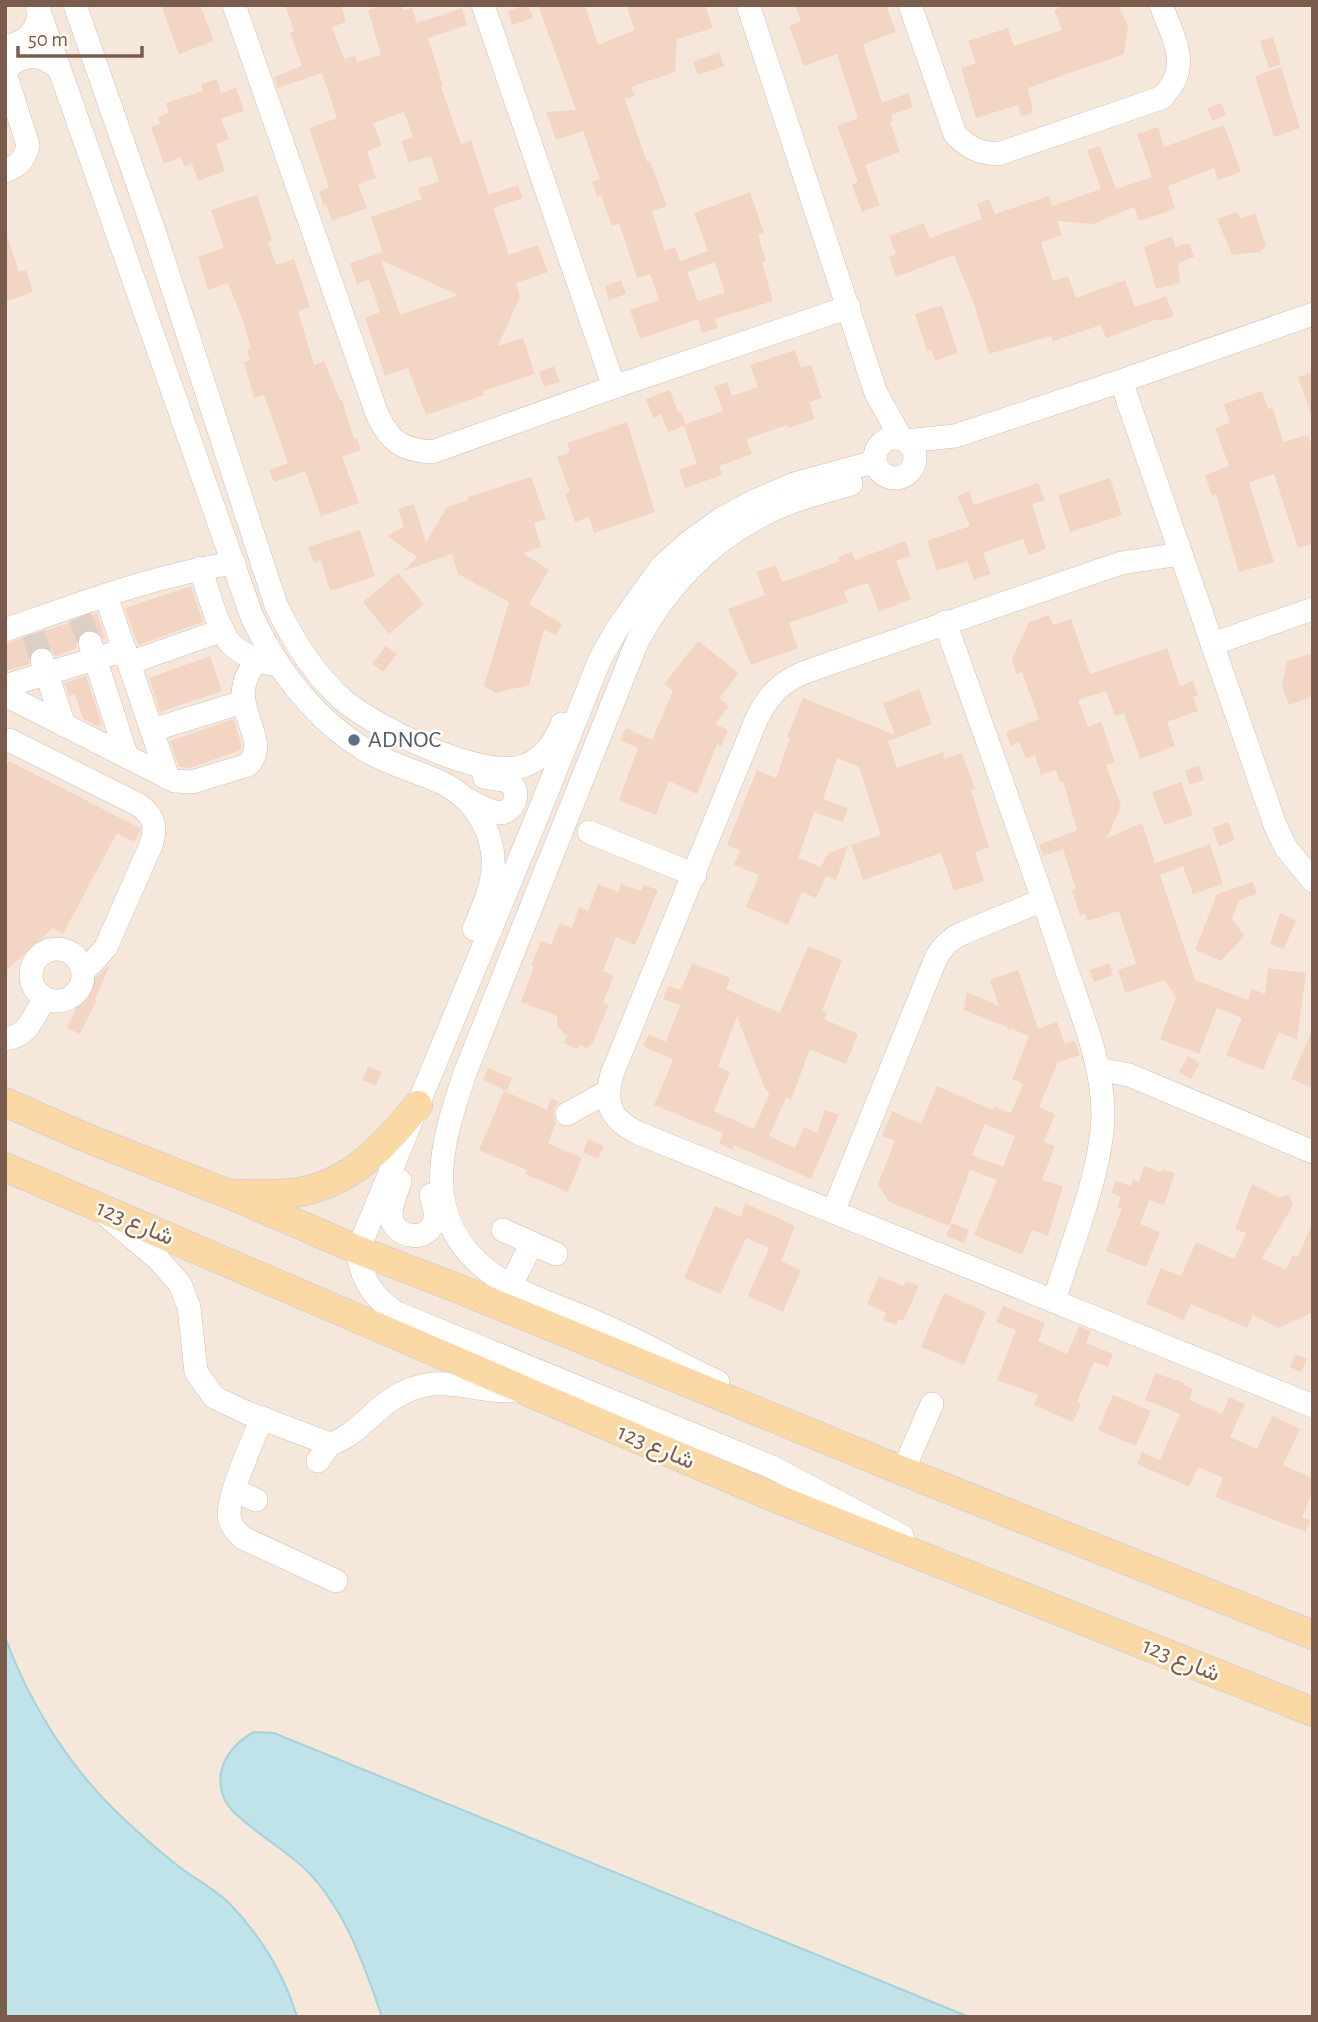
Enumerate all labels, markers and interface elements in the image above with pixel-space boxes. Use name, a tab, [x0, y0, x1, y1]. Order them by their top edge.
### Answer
scale bar	[18, 14, 142, 58]
text: 50 m	[28, 29, 68, 50]
place label: ADNOC	[368, 728, 441, 752]
marker: ADNOC	[346, 732, 362, 748]
street label: شارع 123	[92, 1196, 177, 1253]
street label: شارع 123	[613, 1420, 698, 1477]
street label: شارع 123	[1138, 1634, 1223, 1689]

